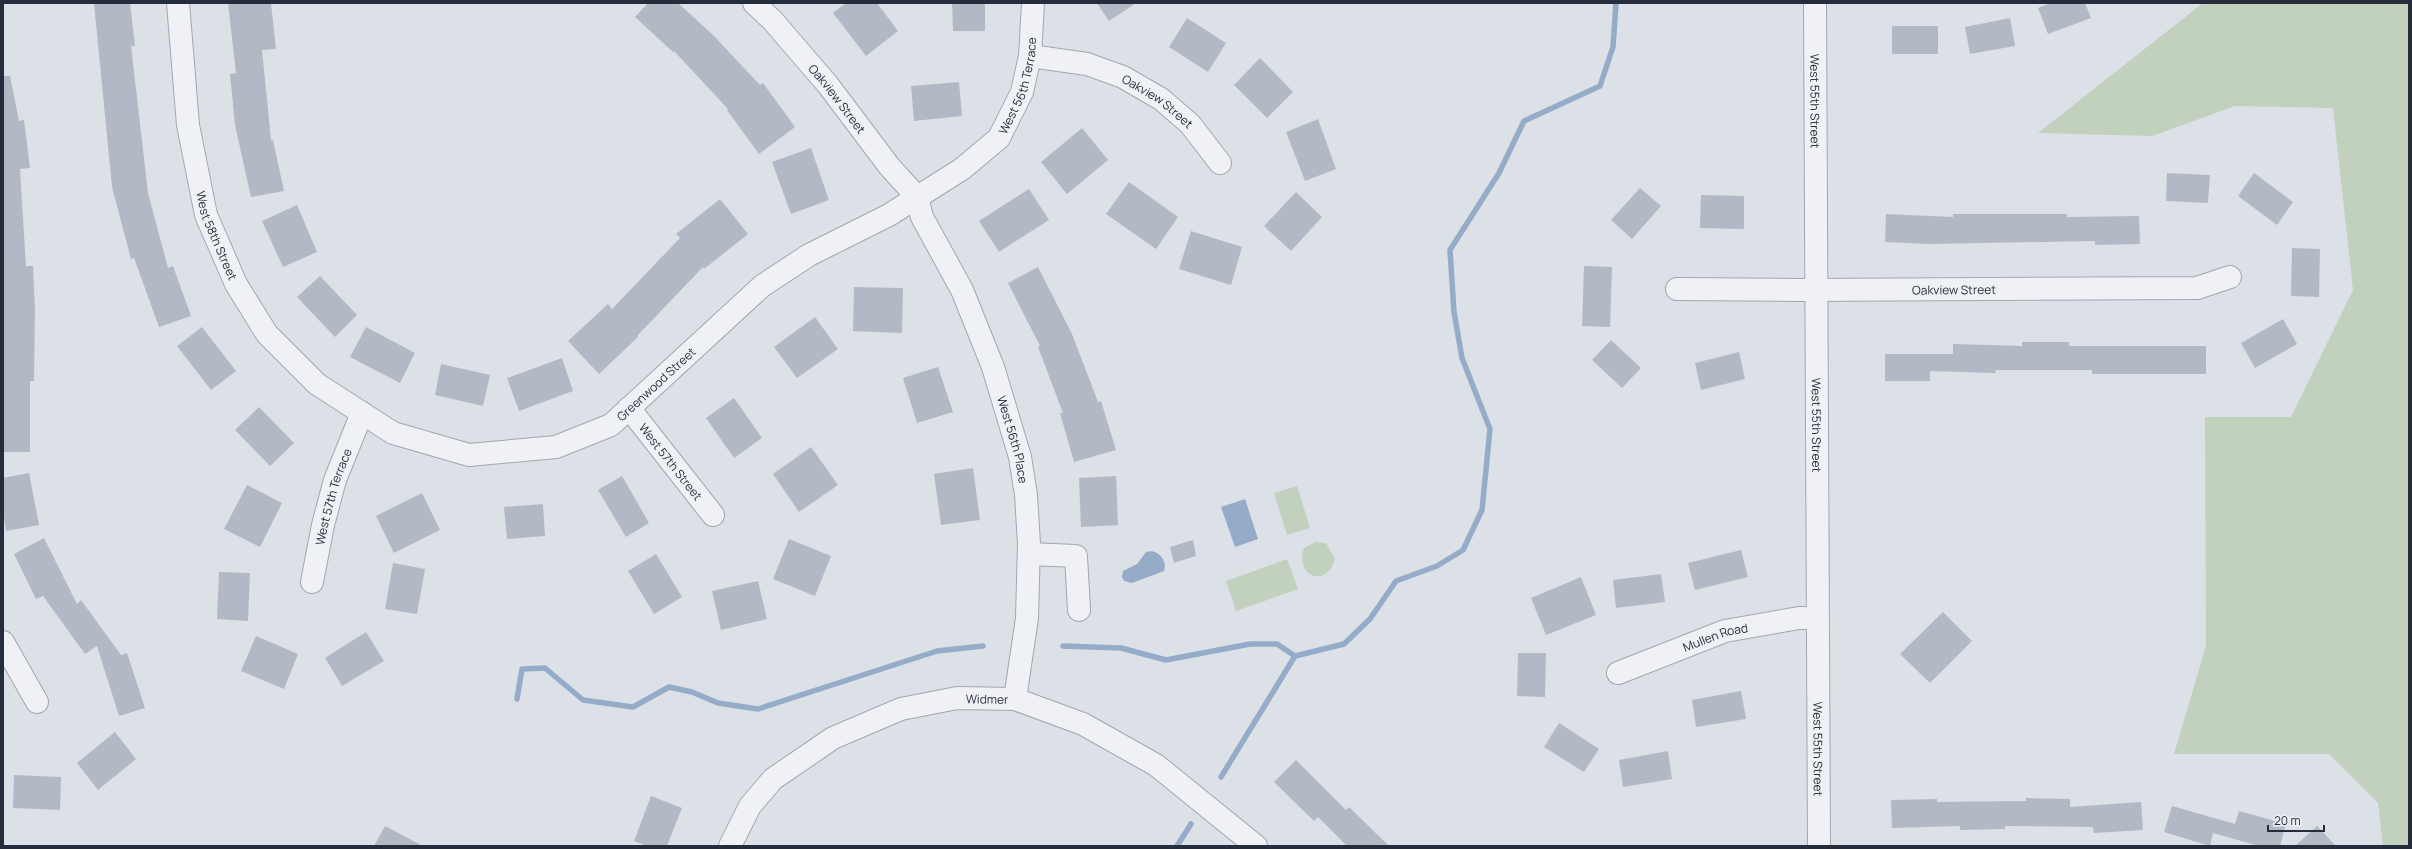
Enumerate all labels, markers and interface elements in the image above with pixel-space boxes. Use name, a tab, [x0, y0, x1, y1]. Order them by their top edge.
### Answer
street label: West 56th Terrace	[994, 37, 1040, 137]
street label: West 55th Street	[1807, 54, 1824, 149]
street label: Oakview Street	[805, 60, 870, 137]
street label: Oakview Street	[1119, 70, 1197, 132]
street label: West 58th Street	[193, 189, 242, 283]
street label: Oakview Street	[1912, 281, 1996, 298]
street label: Greenwood Street	[613, 343, 699, 424]
street label: West 55th Street	[1808, 378, 1826, 473]
street label: West 56th Place	[994, 394, 1033, 484]
street label: West 57th Street	[635, 419, 707, 504]
street label: West 57th Terrace	[311, 446, 355, 546]
street label: Mullen Road	[1680, 619, 1749, 655]
street label: Widmer	[966, 690, 1009, 707]
street label: West 55th Street	[1810, 702, 1827, 797]
scale bar	[2268, 807, 2324, 833]
text: 20 m	[2274, 812, 2301, 829]

